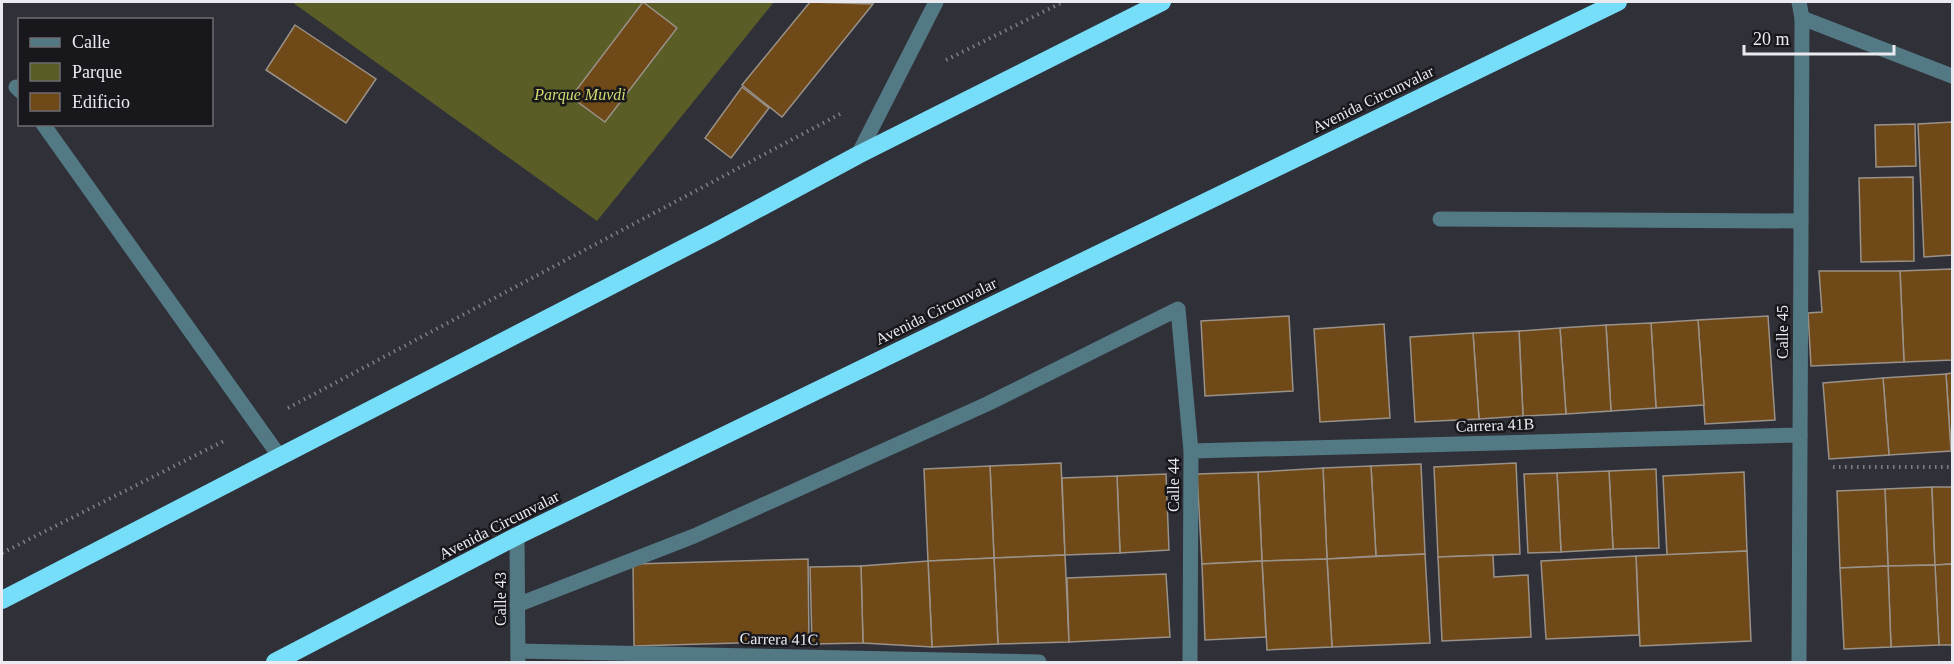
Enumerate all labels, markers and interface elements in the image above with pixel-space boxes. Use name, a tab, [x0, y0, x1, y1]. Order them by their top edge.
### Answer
legend	[18, 18, 213, 126]
scale bar	[1744, 18, 1894, 56]
text: 20 m	[1753, 29, 1790, 49]
text: Calle	[72, 32, 110, 52]
text: Parque	[72, 62, 122, 82]
street label: Avenida Circunvalar	[1310, 62, 1437, 136]
park label: Parque Muvdi	[533, 86, 626, 104]
text: Edificio	[72, 92, 130, 112]
street label: Avenida Circunvalar	[873, 274, 1000, 348]
street label: Calle 45	[1774, 305, 1791, 359]
street label: Carrera 41B	[1455, 415, 1535, 435]
street label: Calle 44	[1165, 458, 1182, 512]
street label: Avenida Circunvalar	[436, 487, 563, 563]
street label: Calle 43	[492, 572, 509, 626]
street label: Carrera 41C	[740, 630, 818, 648]

